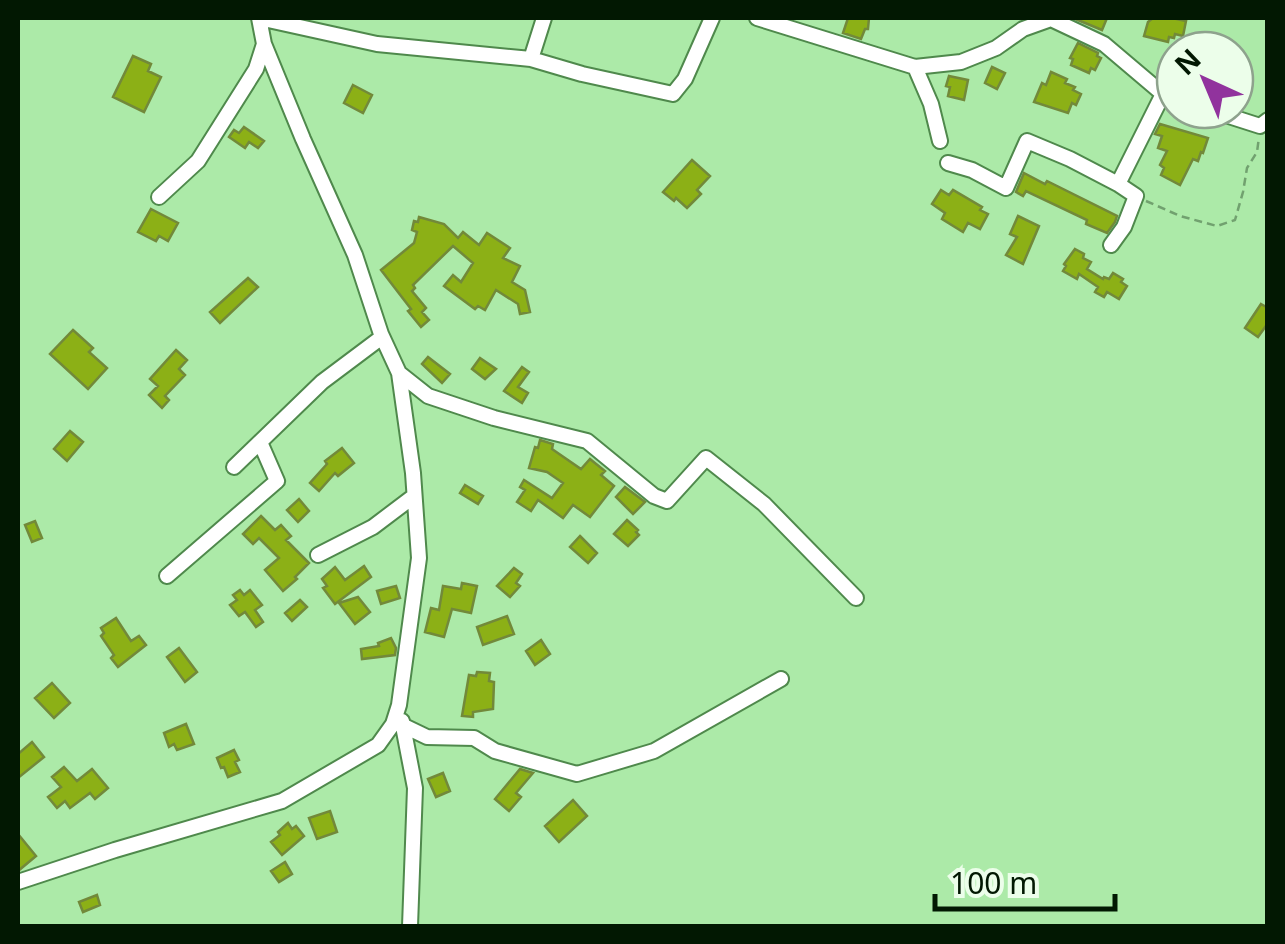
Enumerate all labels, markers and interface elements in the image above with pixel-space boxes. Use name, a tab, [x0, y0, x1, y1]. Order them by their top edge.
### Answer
north arrow	[1155, 30, 1255, 130]
text: N	[1166, 40, 1208, 83]
scale bar	[935, 849, 1115, 911]
text: 100 m	[950, 862, 1037, 903]

